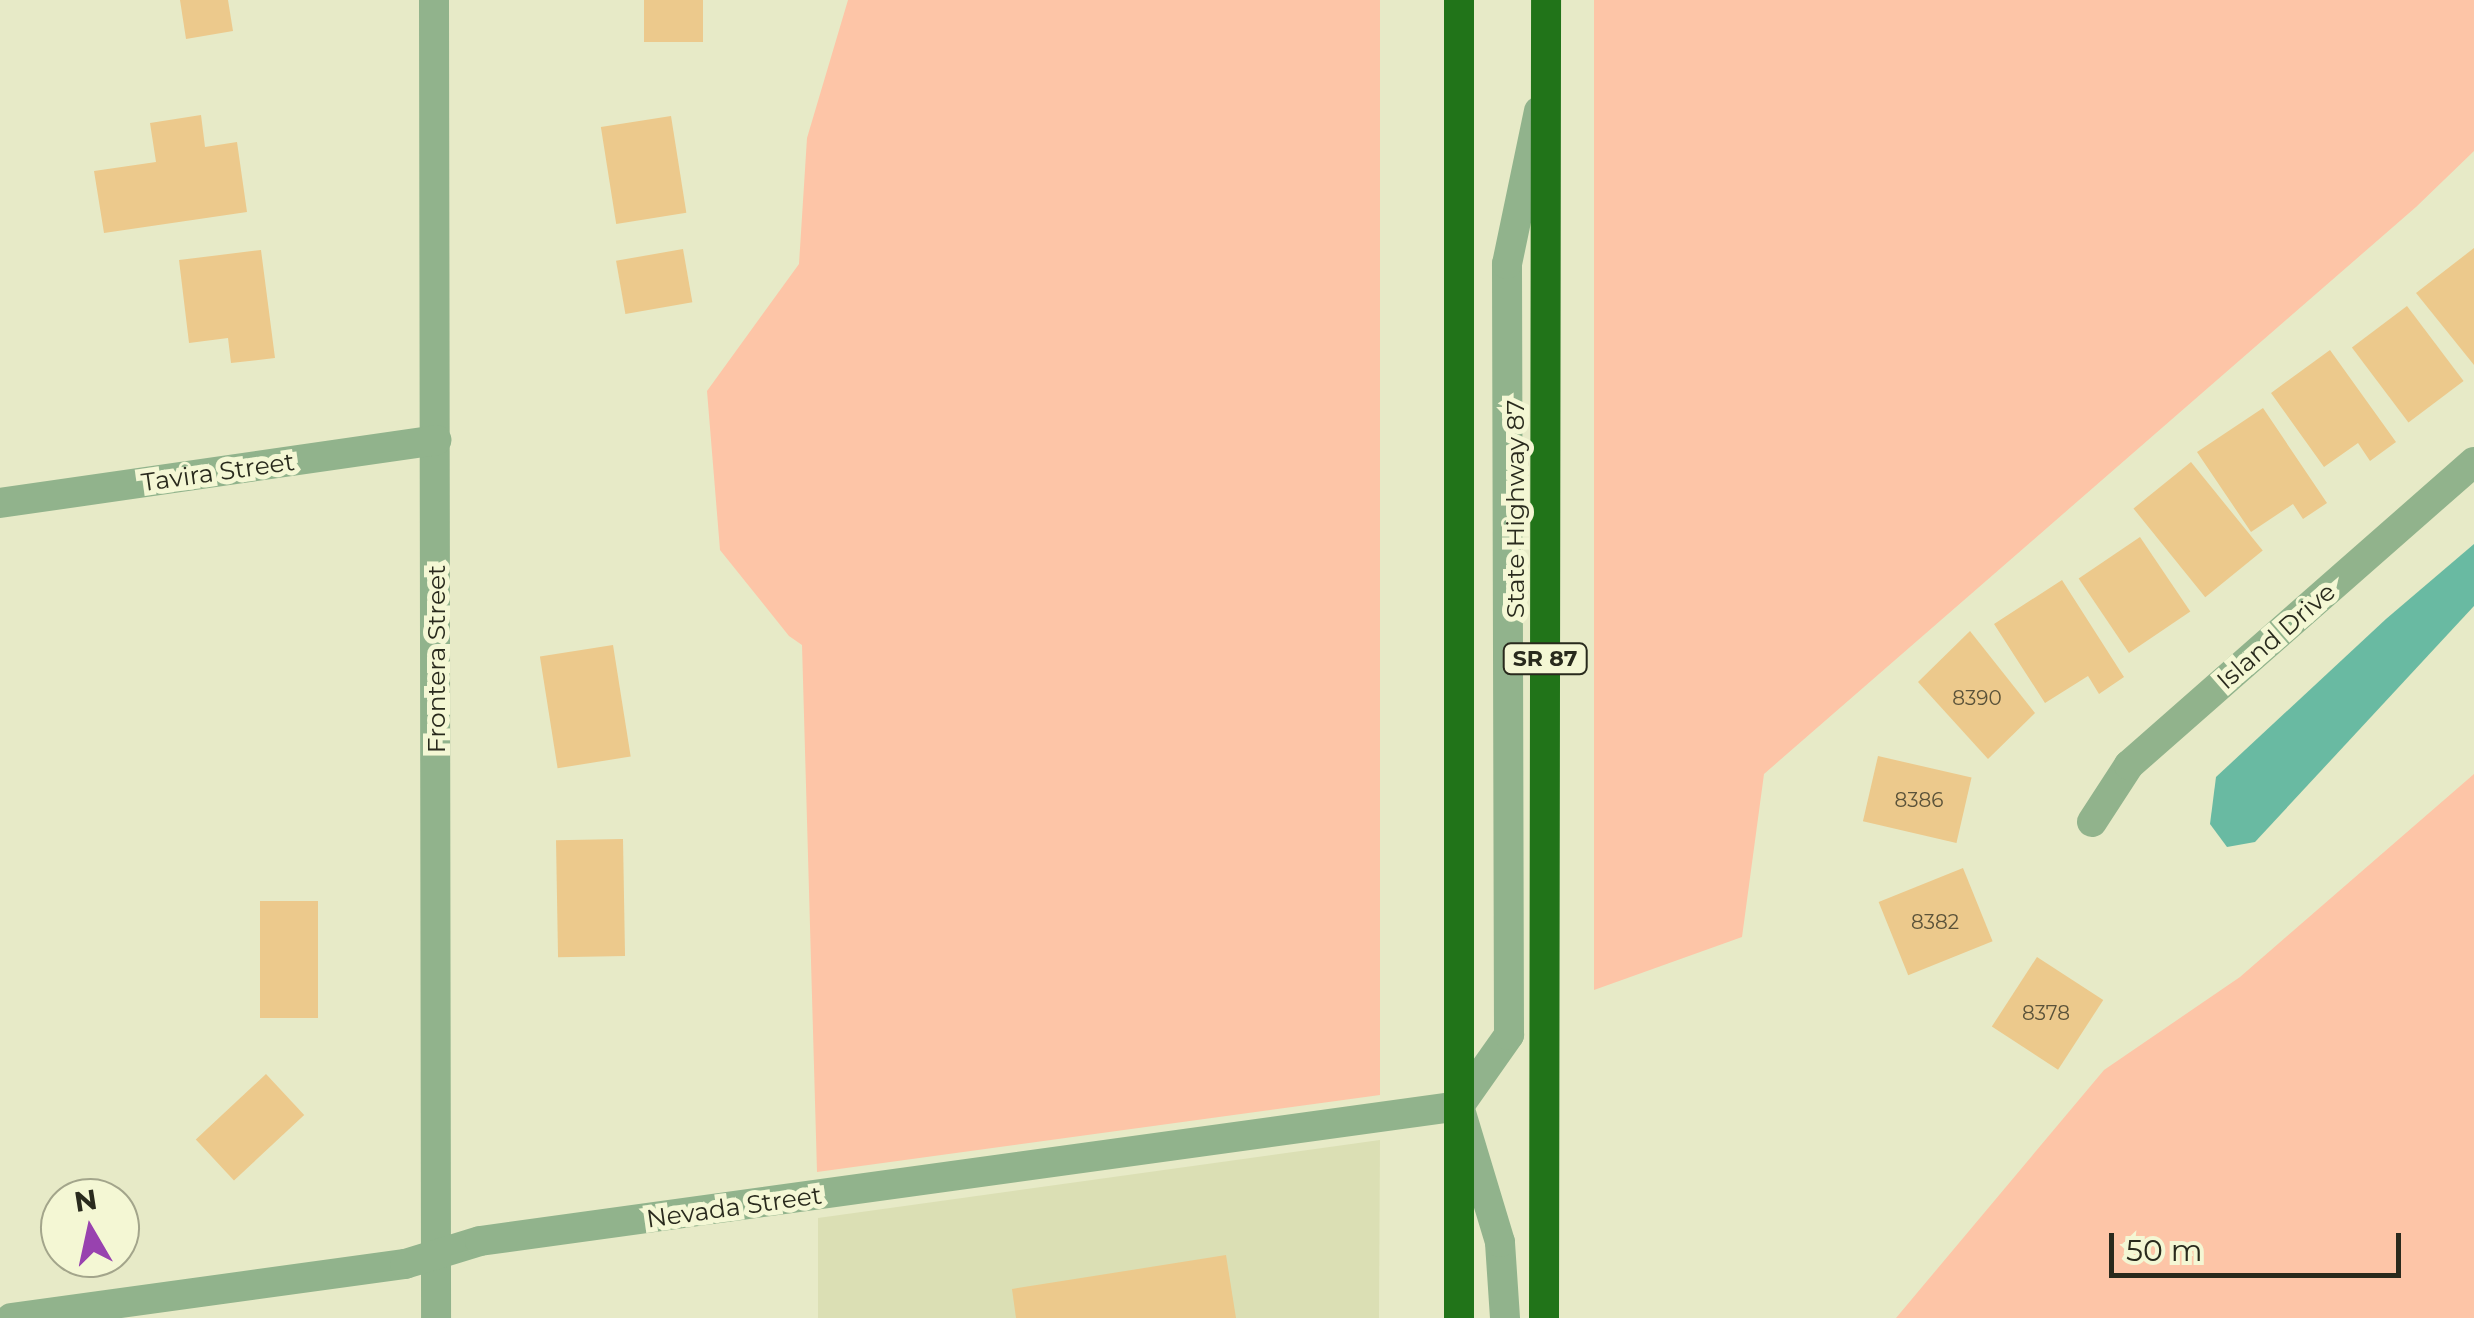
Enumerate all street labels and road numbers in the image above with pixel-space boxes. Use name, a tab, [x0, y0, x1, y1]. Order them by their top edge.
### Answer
street label: State Highway 87	[1500, 400, 1530, 618]
street label: Tavira Street	[140, 446, 296, 498]
street label: Frontera Street	[421, 565, 451, 753]
street label: Island Drive	[2211, 576, 2341, 696]
road number: SR 87	[1502, 642, 1588, 676]
street label: Nevada Street	[644, 1180, 824, 1234]

